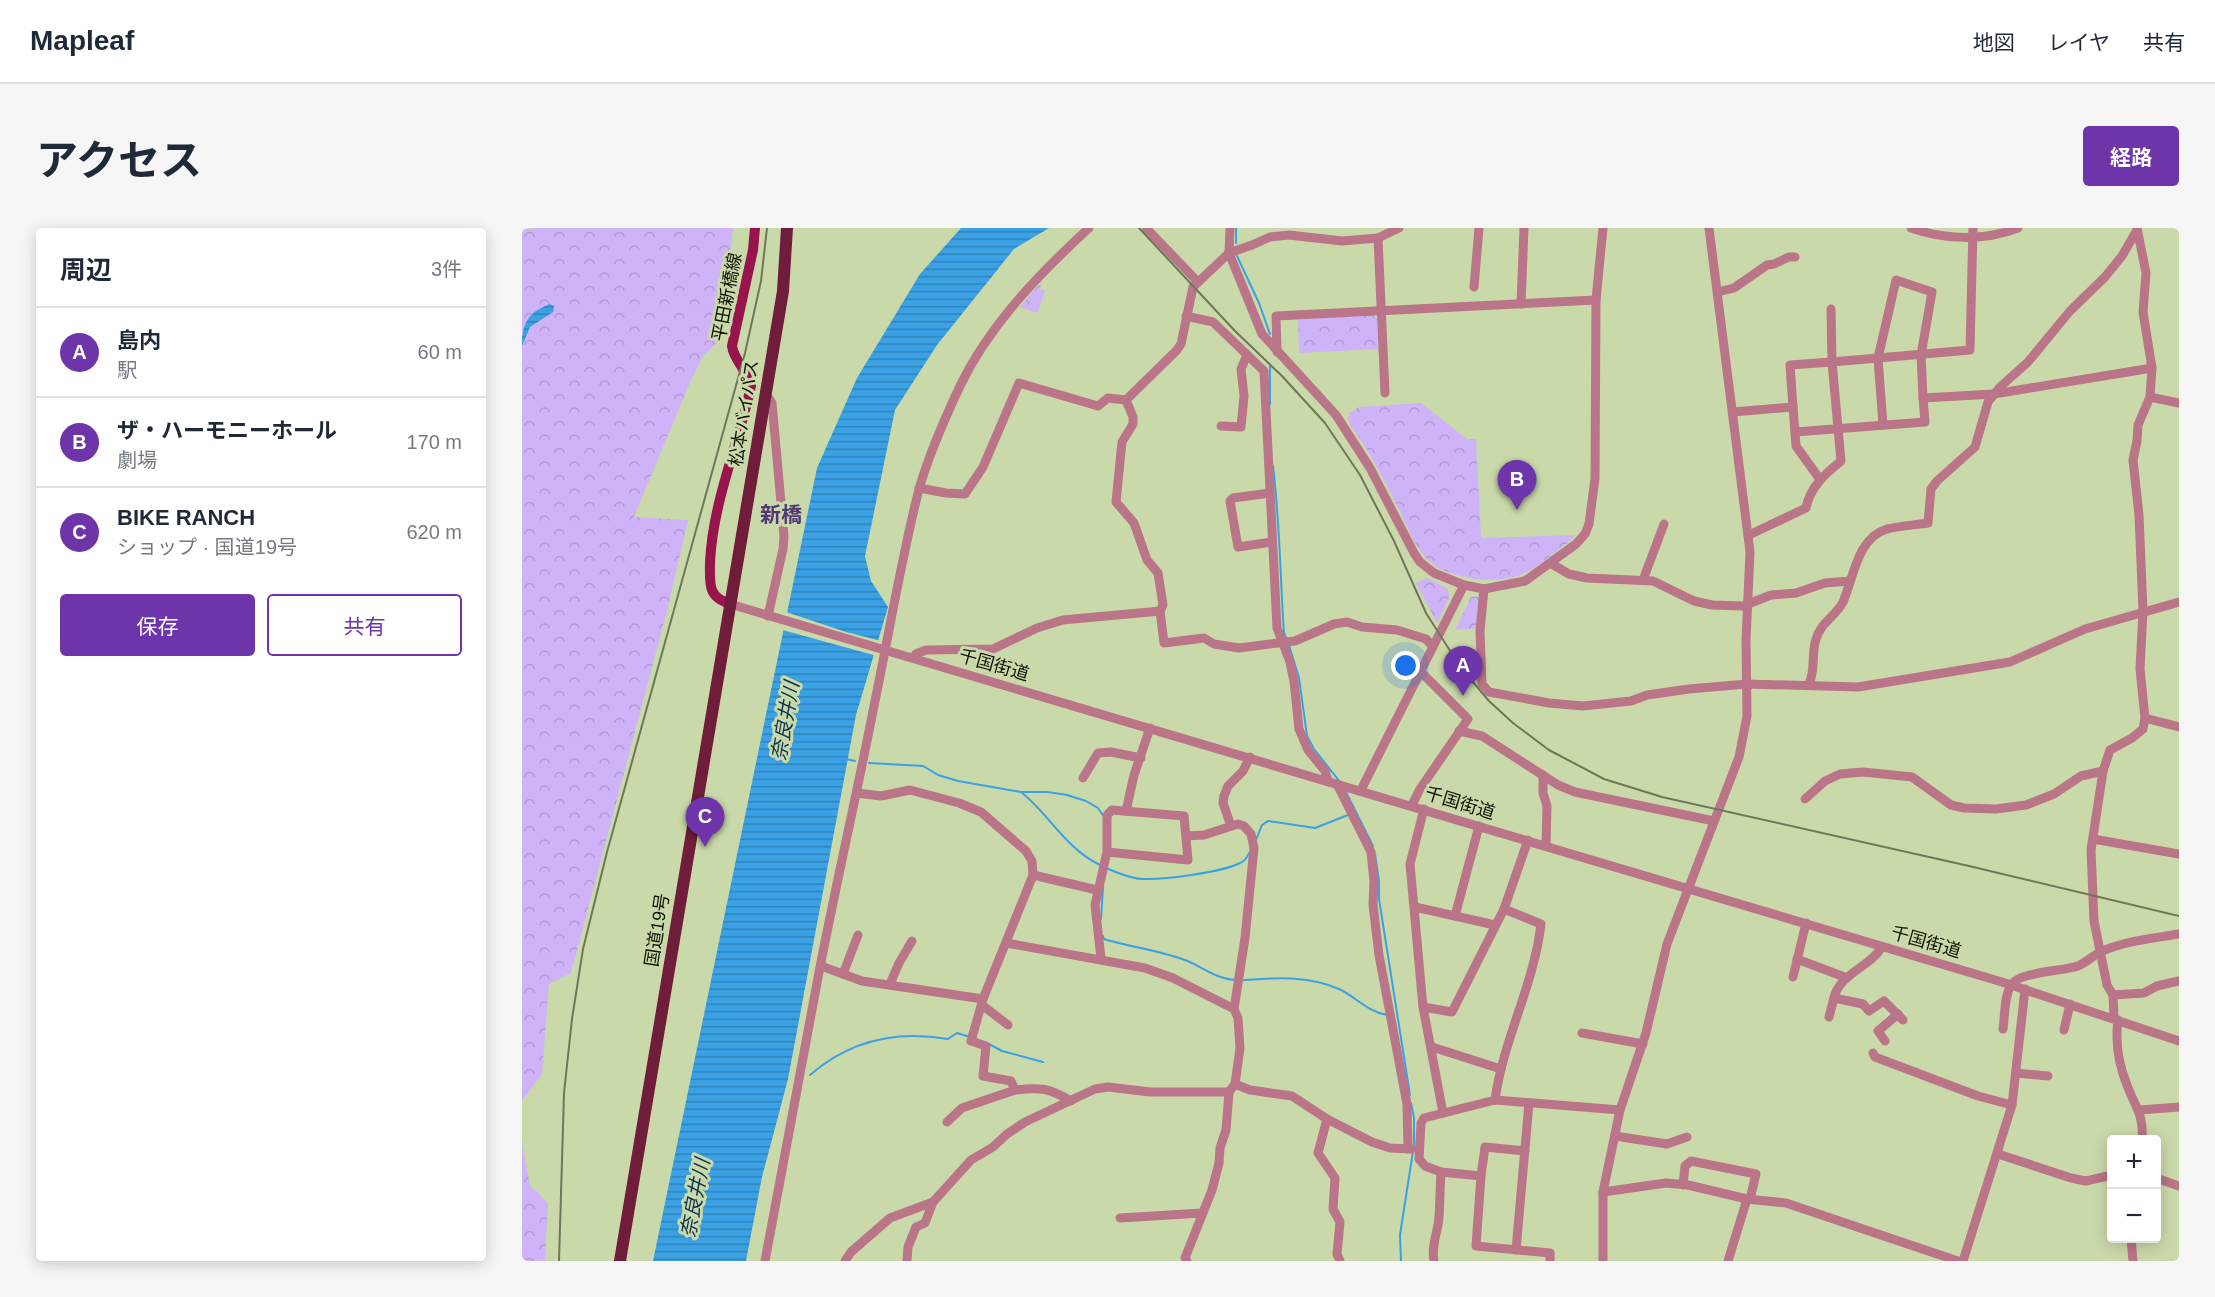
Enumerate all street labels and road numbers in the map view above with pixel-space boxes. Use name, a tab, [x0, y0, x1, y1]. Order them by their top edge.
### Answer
street label: 平田新橋線	[709, 251, 745, 343]
street label: 松本バイパス	[726, 358, 762, 468]
street label: 千国街道	[957, 645, 1031, 685]
street label: 千国街道	[1423, 783, 1497, 823]
street label: 国道19号	[641, 892, 673, 968]
street label: 千国街道	[1889, 922, 1963, 962]

